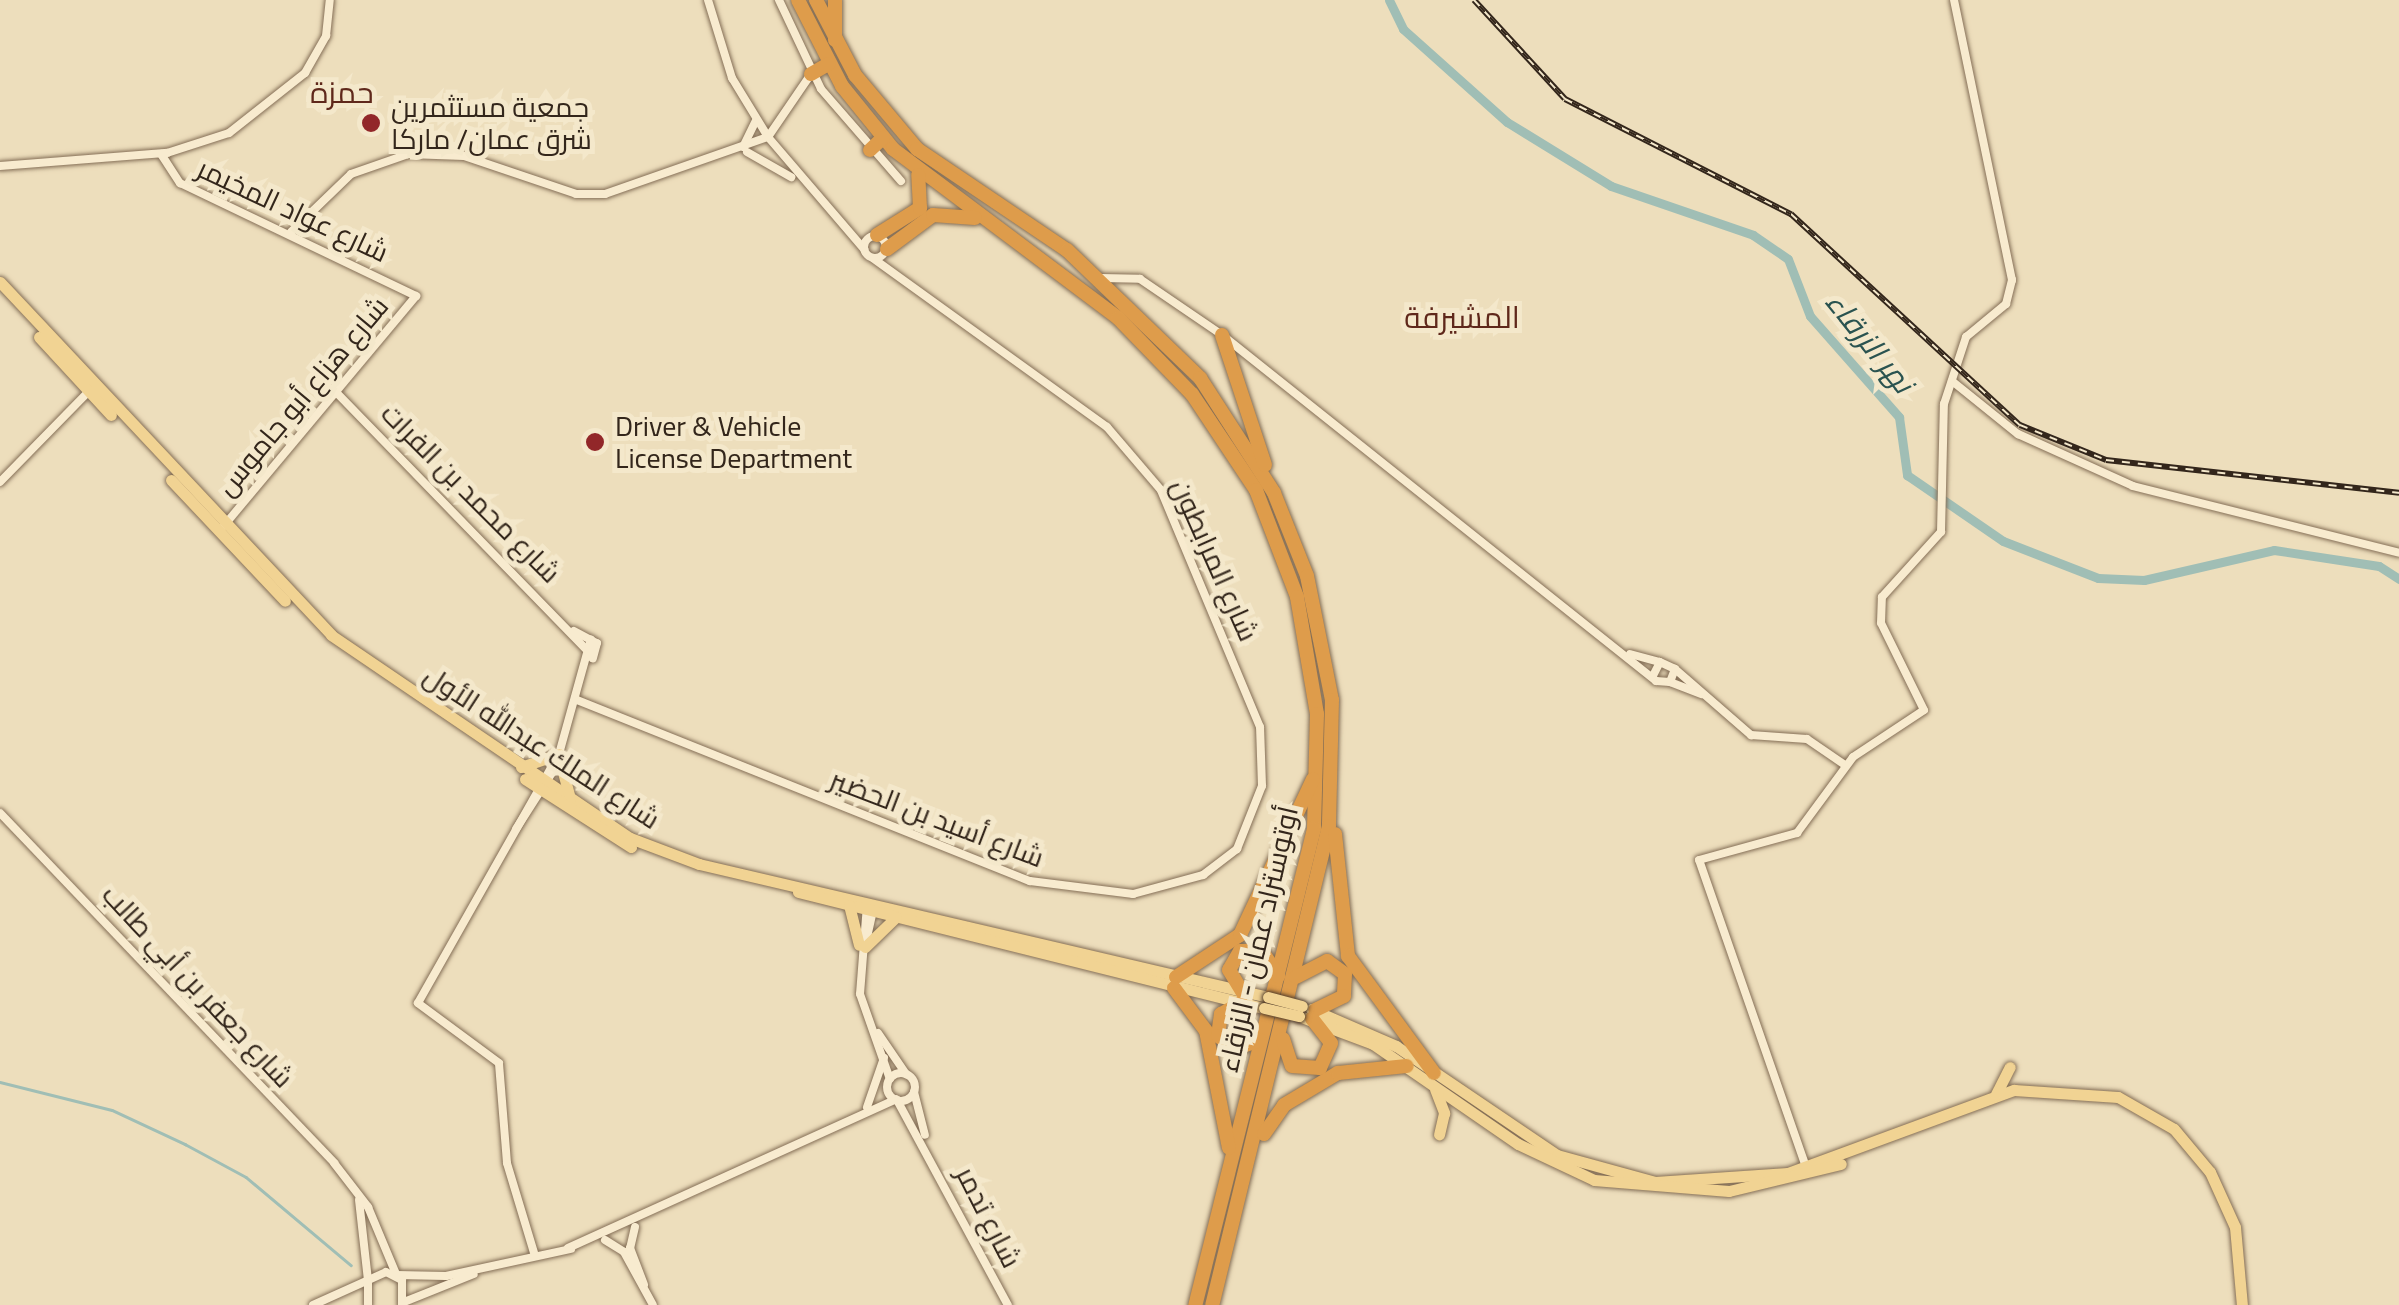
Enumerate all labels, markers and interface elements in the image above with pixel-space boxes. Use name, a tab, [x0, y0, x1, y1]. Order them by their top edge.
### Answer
district label: حمزة	[310, 74, 374, 110]
place label: جمعية مستثمرين شرق عمان/ ماركا	[391, 90, 592, 156]
marker: جمعية مستثمرين شرق عمان/ ماركا	[360, 112, 382, 134]
street label: شارع عواد المخيمر	[192, 151, 394, 269]
water label: نهر الزرقاء	[1818, 284, 1922, 400]
street label: شارع هزاع أبو جاموس	[209, 290, 395, 502]
district label: المشيرفة	[1404, 299, 1520, 335]
street label: شارع محمد بن الفرات	[374, 396, 568, 590]
place label: Driver & Vehicle License Department	[615, 409, 852, 475]
marker: Driver & Vehicle License Department	[584, 431, 606, 453]
street label: شارع المرابطون	[1164, 474, 1266, 646]
street label: شارع الملك عبدالله الأول	[418, 658, 666, 836]
street label: شارع أسيد بن الحضير	[825, 762, 1049, 874]
street label: أوتوستراد عمان - الزرقاء	[1211, 803, 1305, 1075]
street label: شارع جعفر بن أبي طالب	[95, 878, 301, 1094]
street label: شارع تدمر	[949, 1161, 1029, 1273]

